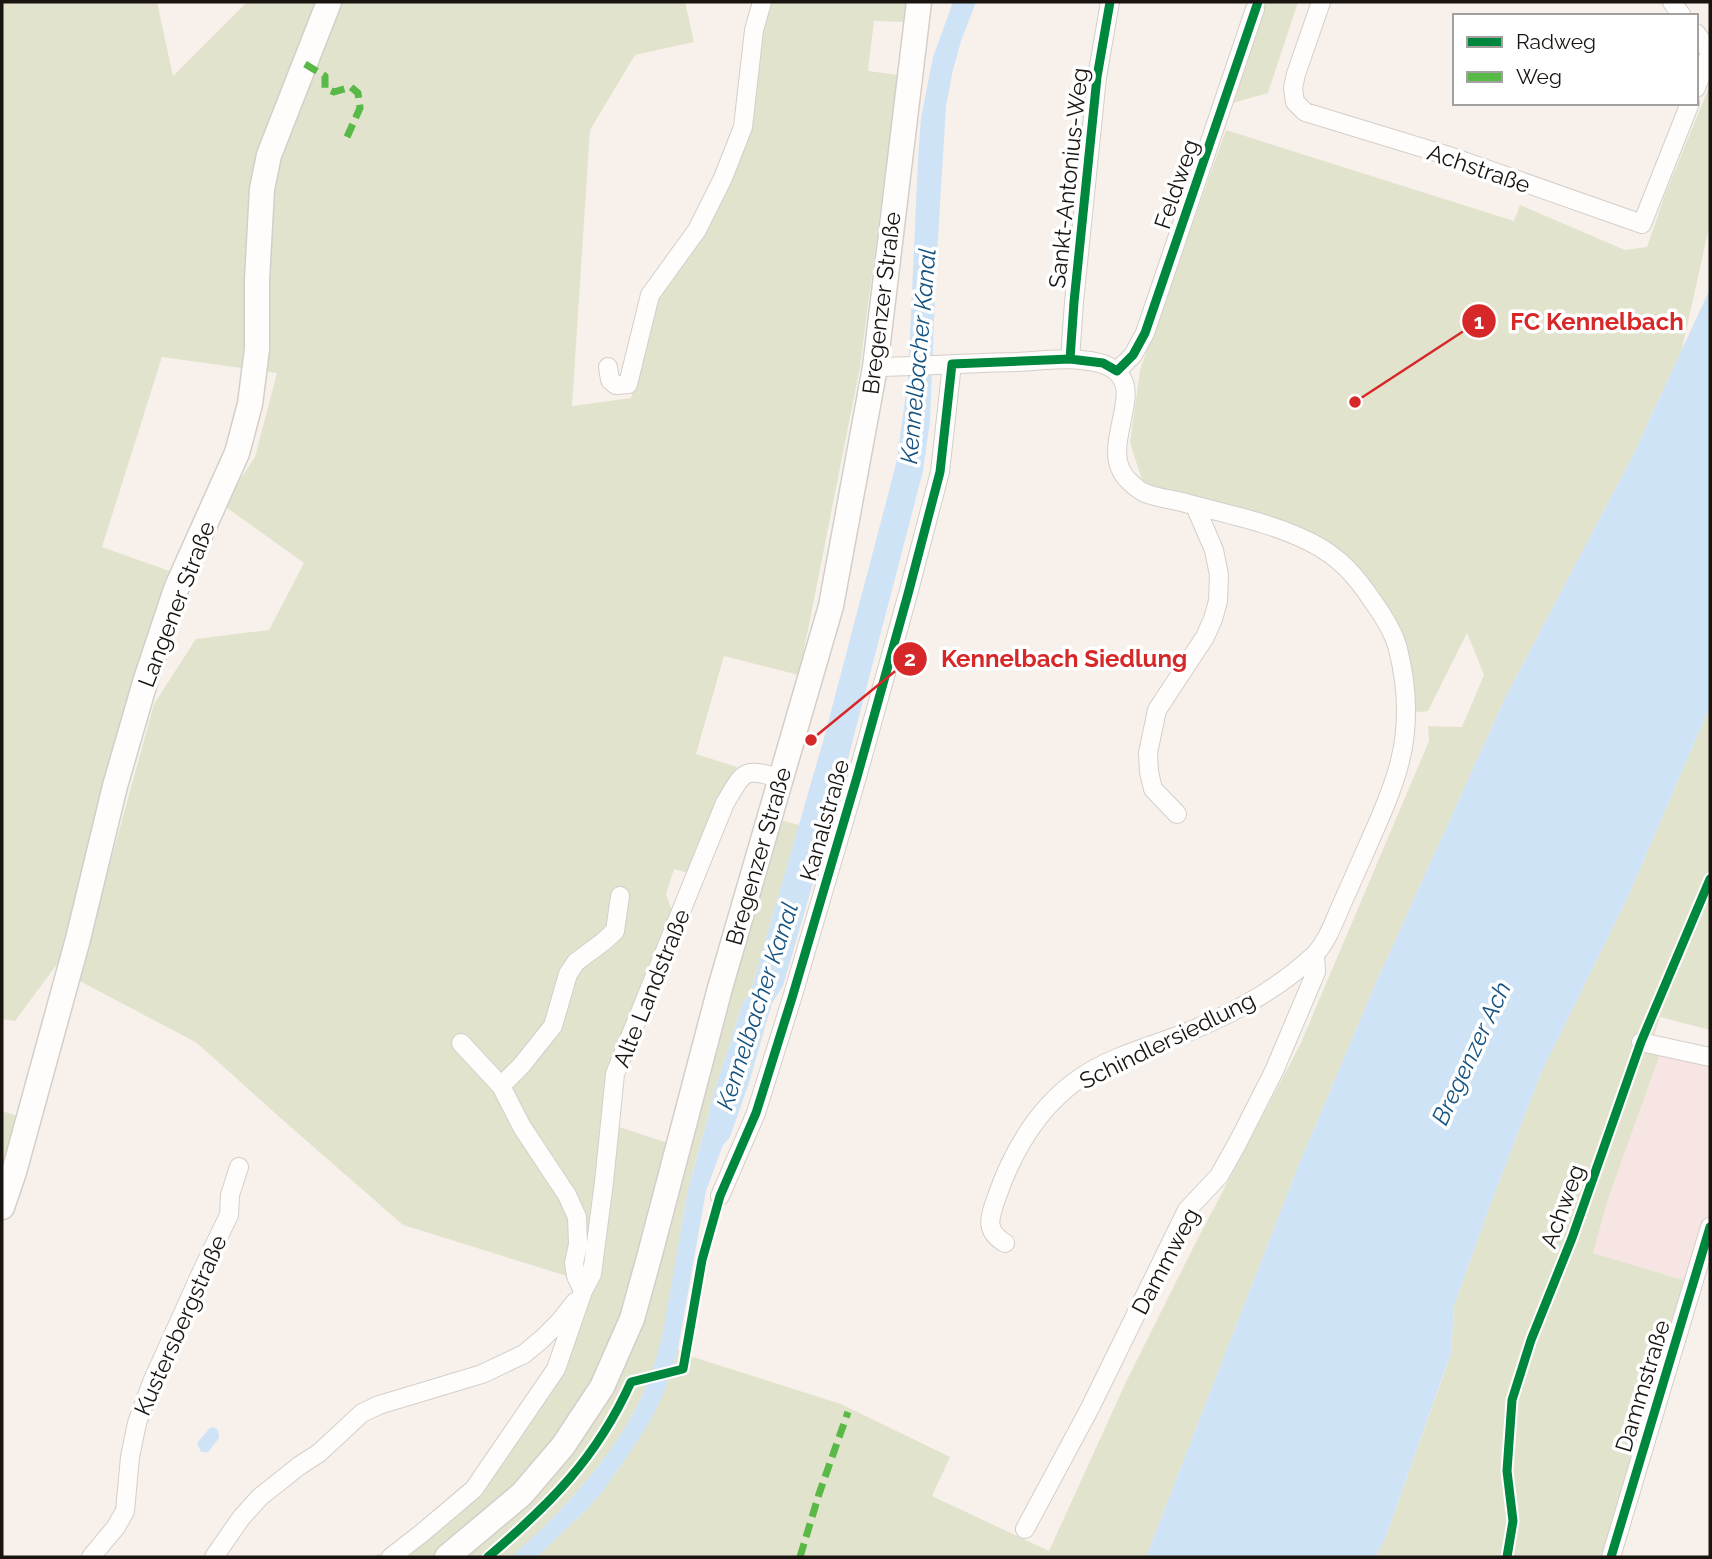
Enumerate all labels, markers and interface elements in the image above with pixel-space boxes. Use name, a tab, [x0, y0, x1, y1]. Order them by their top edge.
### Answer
legend	[1453, 14, 1698, 105]
text: Radweg	[1516, 29, 1596, 54]
text: Weg	[1516, 64, 1562, 89]
street label: Sankt-Antonius-Weg	[1043, 66, 1093, 290]
street label: Feldweg	[1148, 136, 1204, 232]
street label: Achstraße	[1424, 138, 1534, 198]
street label: Bregenzer Straße	[856, 210, 906, 396]
water label: Kennelbacher Kanal	[894, 247, 942, 465]
callout: FC Kennelbach	[1461, 299, 1698, 344]
text: FC Kennelbach	[1510, 307, 1684, 336]
text: 1	[1474, 309, 1484, 334]
street label: Langener Straße	[132, 517, 220, 691]
callout: Kennelbach Siedlung	[892, 636, 1202, 681]
text: Kennelbach Siedlung	[941, 644, 1187, 673]
text: 2	[904, 646, 916, 671]
street label: Kanalstraße	[794, 756, 854, 884]
street label: Bregenzer Straße	[720, 764, 796, 948]
water label: Kennelbacher Kanal	[710, 899, 804, 1113]
street label: Alte Landstraße	[607, 905, 695, 1071]
water label: Bregenzer Ach	[1425, 977, 1517, 1129]
street label: Schindlersiedlung	[1075, 986, 1259, 1094]
street label: Achweg	[1534, 1161, 1590, 1251]
street label: Dammweg	[1126, 1203, 1204, 1319]
street label: Kustersbergstraße	[128, 1231, 232, 1419]
street label: Dammstraße	[1609, 1317, 1675, 1455]

